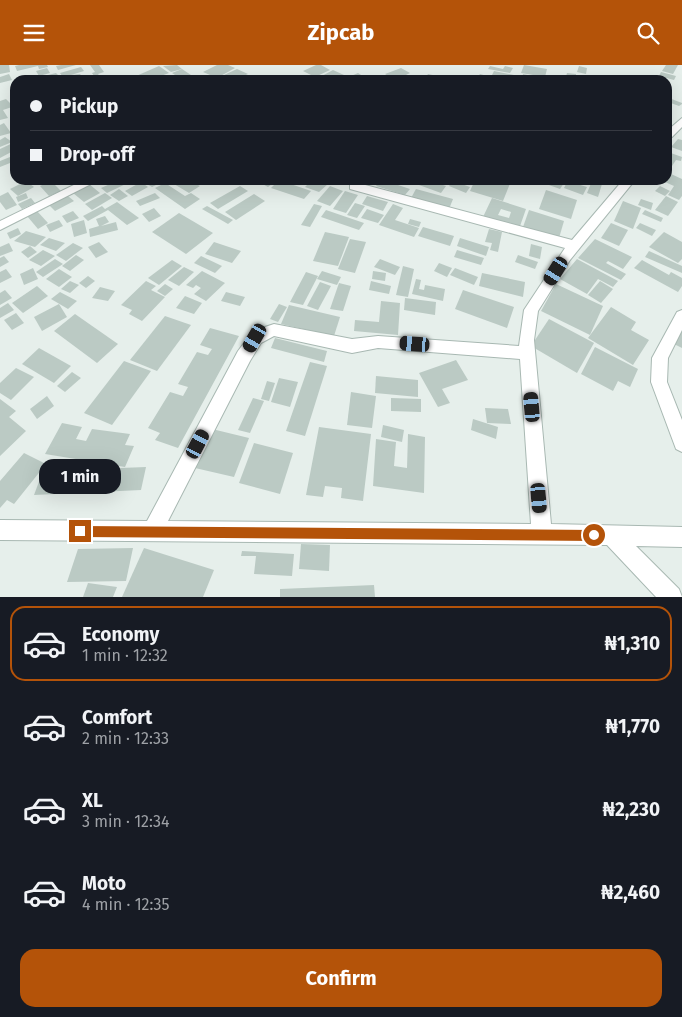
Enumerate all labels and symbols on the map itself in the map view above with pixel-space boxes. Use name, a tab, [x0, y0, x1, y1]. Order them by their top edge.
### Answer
car	[541, 254, 570, 288]
car	[241, 321, 268, 355]
car	[399, 335, 430, 353]
car	[523, 391, 540, 423]
car	[184, 427, 211, 461]
callout: 1 min	[39, 459, 121, 493]
car	[530, 482, 547, 514]
route end	[69, 520, 91, 542]
route start	[583, 524, 605, 546]

